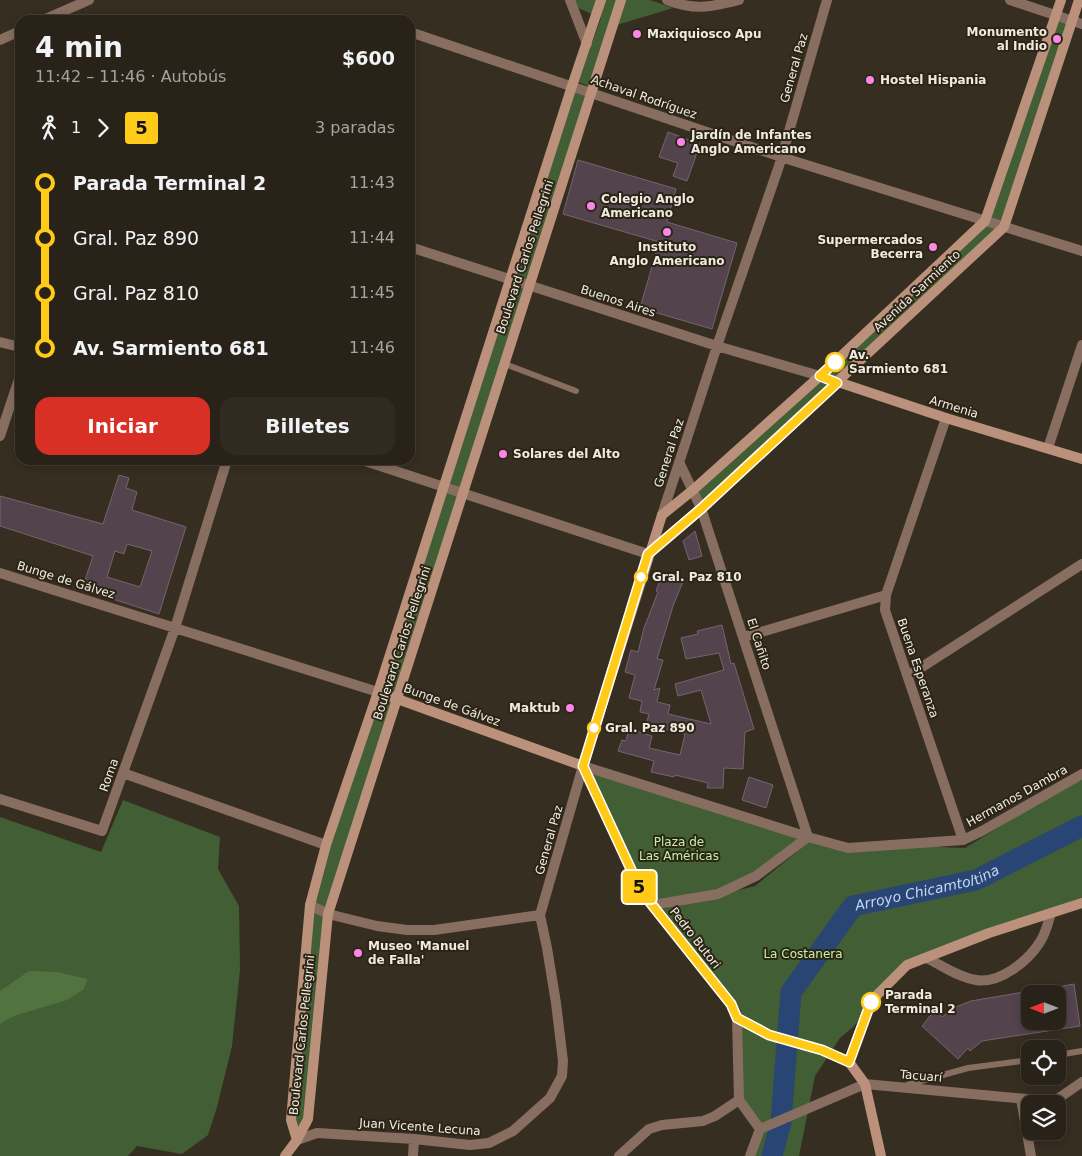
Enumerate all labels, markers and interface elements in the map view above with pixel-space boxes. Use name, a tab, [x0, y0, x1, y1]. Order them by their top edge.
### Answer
place label: Monumento al Indio	[967, 25, 1047, 53]
place label: Maxiquiosco Apu	[647, 27, 761, 41]
marker: Maxiquiosco Apu	[631, 28, 643, 40]
text: 4 min	[35, 31, 123, 64]
street label: General Paz	[777, 32, 811, 104]
marker: Monumento al Indio	[1051, 33, 1063, 45]
text: $600	[342, 47, 395, 69]
text: 11:42 – 11:46 · Autobús	[35, 67, 226, 86]
street label: Achaval Rodríguez	[589, 72, 699, 122]
place label: Hostel Hispania	[880, 73, 986, 87]
marker: Hostel Hispania	[864, 74, 876, 86]
icon: walk	[35, 114, 63, 142]
icon: forward	[89, 114, 117, 142]
text: 5	[135, 117, 148, 138]
text: 1	[71, 118, 81, 137]
text: 3 paradas	[315, 118, 395, 137]
place label: Jardín de Infantes Anglo Americano	[690, 128, 812, 156]
marker: Jardín de Infantes Anglo Americano	[675, 136, 687, 148]
text: Parada Terminal 2	[73, 172, 266, 194]
text: 11:43	[349, 173, 395, 192]
street label: Boulevard Carlos Pellegrini	[493, 178, 557, 336]
place label: Colegio Anglo Americano	[601, 192, 694, 220]
marker: Colegio Anglo Americano	[585, 200, 597, 212]
marker: Instituto Anglo Americano	[661, 226, 673, 238]
text: Gral. Paz 890	[73, 227, 199, 249]
text: 11:44	[349, 228, 395, 247]
place label: Supermercados Becerra	[817, 233, 923, 261]
place label: Instituto Anglo Americano	[610, 240, 724, 268]
marker: Supermercados Becerra	[927, 241, 939, 253]
street label: Avenida Sarmiento	[871, 247, 963, 335]
text: Gral. Paz 810	[73, 282, 199, 304]
street label: Buenos Aires	[579, 282, 657, 320]
text: 11:45	[349, 283, 395, 302]
text: Av. Sarmiento 681	[73, 337, 269, 359]
text: 11:46	[349, 338, 395, 357]
place label: Av. Sarmiento 681	[849, 348, 948, 376]
marker: Av. Sarmiento 681	[825, 352, 845, 372]
street label: Armenia	[928, 393, 980, 421]
button: Iniciar	[35, 397, 210, 455]
button: Billetes	[220, 397, 395, 455]
street label: General Paz	[651, 417, 687, 489]
place label: Solares del Alto	[513, 447, 620, 461]
marker: Solares del Alto	[497, 448, 509, 460]
street label: Bunge de Gálvez	[15, 558, 117, 602]
street label: Boulevard Carlos Pellegrini	[370, 564, 434, 722]
marker: Gral. Paz 810	[634, 570, 648, 584]
place label: Gral. Paz 810	[652, 570, 742, 584]
street label: El Cañito	[744, 616, 774, 672]
street label: Buena Esperanza	[894, 616, 942, 720]
street label: Bunge de Gálvez	[402, 681, 502, 729]
place label: Maktub	[509, 701, 560, 715]
marker: Maktub	[564, 702, 576, 714]
marker: Gral. Paz 890	[587, 721, 601, 735]
place label: Gral. Paz 890	[605, 721, 695, 735]
street label: Roma	[97, 757, 121, 793]
street label: Hermanos Dambra	[964, 762, 1070, 830]
street label: General Paz	[532, 804, 566, 876]
park label: Plaza de Las Américas	[639, 835, 719, 863]
water label: Arroyo Chicamtoltina	[853, 862, 1002, 914]
line badge: 5	[623, 871, 655, 903]
text: 5	[633, 876, 645, 897]
street label: Pedro Butori	[667, 905, 723, 971]
place label: Museo 'Manuel de Falla'	[368, 939, 469, 967]
marker: Museo 'Manuel de Falla'	[352, 947, 364, 959]
park label: La Costanera	[763, 947, 843, 961]
street label: Boulevard Carlos Pellegrini	[287, 954, 317, 1116]
north arrow	[1021, 985, 1066, 1030]
map controls	[1021, 985, 1066, 1140]
place label: Parada Terminal 2	[885, 988, 956, 1016]
marker: Parada Terminal 2	[861, 992, 881, 1012]
button: locate	[1021, 1040, 1066, 1085]
street label: Tacuarí	[898, 1067, 943, 1085]
button: layers	[1021, 1095, 1066, 1140]
street label: Juan Vicente Lecuna	[358, 1116, 481, 1138]

